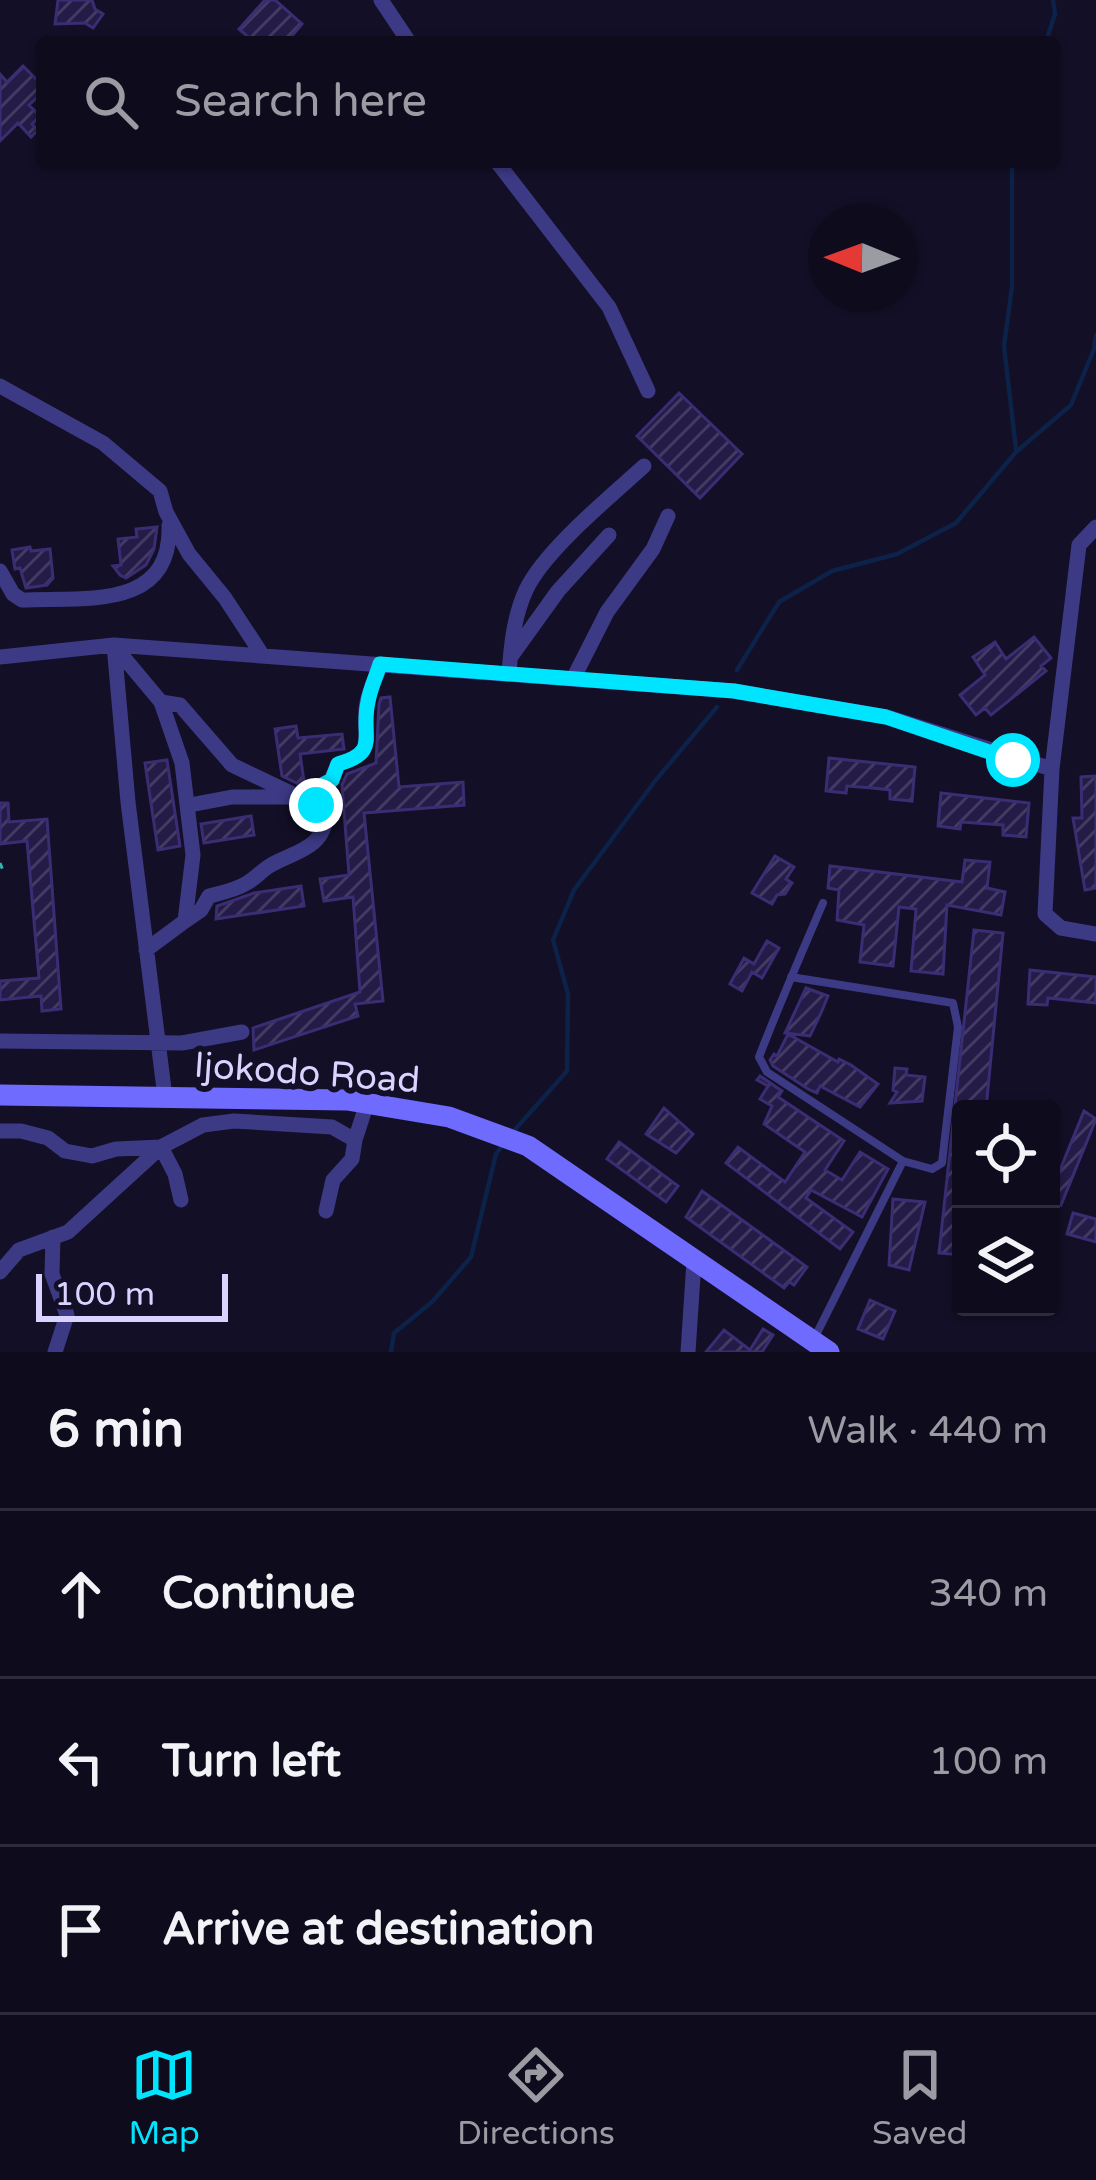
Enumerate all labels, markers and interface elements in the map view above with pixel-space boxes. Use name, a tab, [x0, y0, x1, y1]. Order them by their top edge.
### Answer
search box	[36, 36, 1060, 168]
icon: search	[78, 69, 144, 135]
text: Search here	[174, 75, 427, 129]
north arrow	[808, 204, 916, 312]
route start	[986, 733, 1040, 787]
route end	[289, 778, 343, 832]
street label: Ijokodo Road	[192, 1044, 422, 1102]
map controls	[952, 1100, 1060, 1316]
button: locate	[952, 1100, 1060, 1208]
button: layers	[952, 1208, 1060, 1316]
scale bar	[36, 1268, 228, 1321]
text: 100 m	[54, 1275, 155, 1314]
text: 6 min	[48, 1399, 184, 1461]
text: Walk · 440 m	[807, 1407, 1048, 1454]
icon: ahead	[48, 1561, 114, 1627]
text: Continue	[162, 1567, 355, 1621]
text: 340 m	[929, 1570, 1048, 1617]
icon: left	[48, 1729, 114, 1795]
text: Turn left	[162, 1735, 341, 1789]
text: 100 m	[929, 1738, 1048, 1785]
icon: arrive	[48, 1897, 114, 1963]
text: Arrive at destination	[162, 1903, 594, 1957]
tab: Map	[129, 2042, 200, 2153]
tab: Directions	[457, 2042, 615, 2153]
tab: Saved	[872, 2042, 967, 2153]

